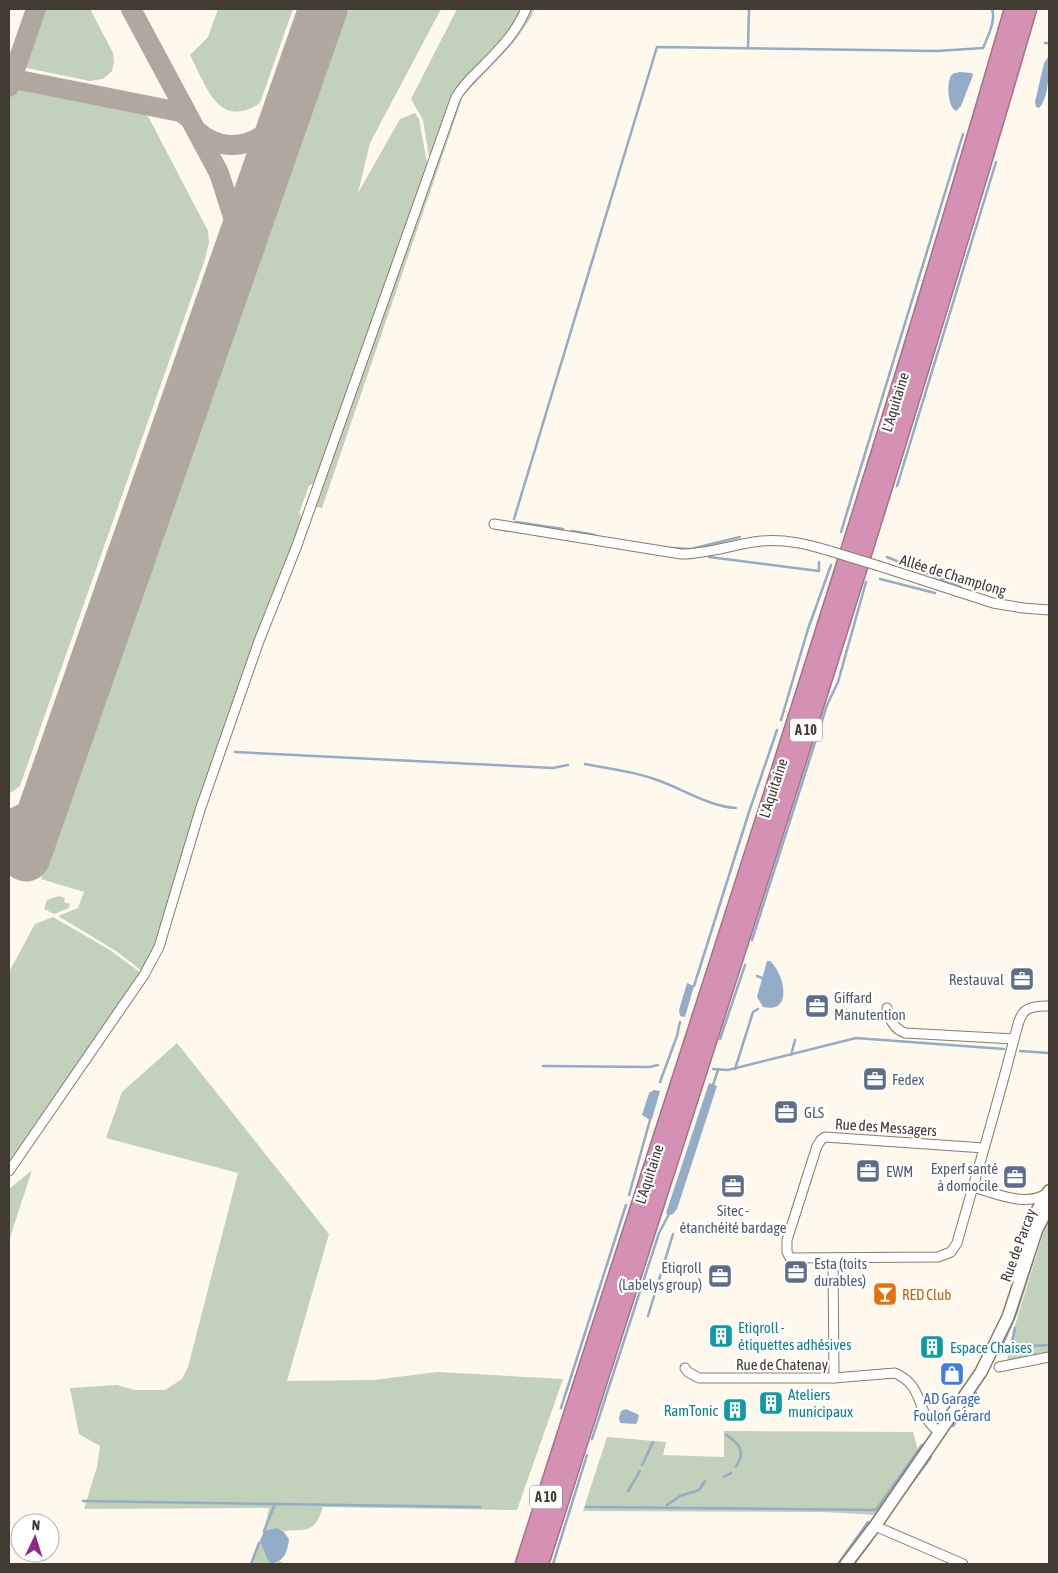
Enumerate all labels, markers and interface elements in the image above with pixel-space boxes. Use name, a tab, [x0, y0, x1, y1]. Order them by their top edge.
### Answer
street label: L'Aquitaine	[878, 370, 912, 434]
street label: Allée de Champlong	[898, 551, 1009, 599]
road number: A 10	[790, 718, 822, 742]
street label: L'Aquitaine	[755, 756, 791, 820]
office icon: Restauval	[1009, 966, 1035, 992]
place label: Restauval	[949, 971, 1004, 988]
place label: Giffard Manutention	[834, 989, 906, 1023]
office icon: Giffard Manutention	[804, 993, 830, 1019]
office icon: Fedex	[862, 1066, 888, 1092]
place label: Fedex	[892, 1071, 924, 1088]
office icon: GLS	[773, 1099, 799, 1125]
place label: GLS	[804, 1104, 824, 1121]
street label: Rue des Messagers	[835, 1115, 937, 1139]
street label: L'Aquitaine	[631, 1142, 667, 1206]
office icon: EWM	[855, 1158, 881, 1184]
place label: Experf santé à domocile	[931, 1160, 998, 1194]
place label: EWM	[886, 1163, 913, 1180]
office icon: Experf santé à domocile	[1002, 1164, 1028, 1190]
office icon: Sitec - étanchéité bardage	[720, 1173, 746, 1199]
place label: Sitec - étanchéité bardage	[679, 1202, 787, 1236]
street label: Rue de Parcay	[997, 1206, 1039, 1284]
place label: Esta (toits durables)	[814, 1255, 867, 1289]
place label: Etiqroll (Labelys group)	[618, 1259, 702, 1293]
office icon: Esta (toits durables)	[783, 1259, 809, 1285]
office icon: Etiqroll (Labelys group)	[707, 1263, 733, 1289]
bar icon: RED Club	[872, 1281, 898, 1307]
place label: RED Club	[902, 1286, 951, 1303]
place label: Etiqroll - étiquettes adhésives	[738, 1319, 851, 1353]
building icon: Etiqroll - étiquettes adhésives	[708, 1323, 734, 1349]
building icon: Espace Chaises	[919, 1334, 945, 1360]
place label: Espace Chaises	[950, 1339, 1032, 1356]
street label: Rue de Chatenay	[736, 1356, 828, 1373]
shop icon: AD Garage Foulon Gérard	[939, 1361, 965, 1387]
place label: Ateliers municipaux	[788, 1386, 853, 1420]
building icon: Ateliers municipaux	[758, 1390, 784, 1416]
place label: AD Garage Foulon Gérard	[913, 1390, 991, 1424]
building icon: RamTonic	[722, 1397, 748, 1423]
place label: RamTonic	[664, 1402, 718, 1419]
road number: A 10	[530, 1485, 562, 1508]
north arrow	[10, 1513, 60, 1563]
text: N	[31, 1517, 41, 1533]

